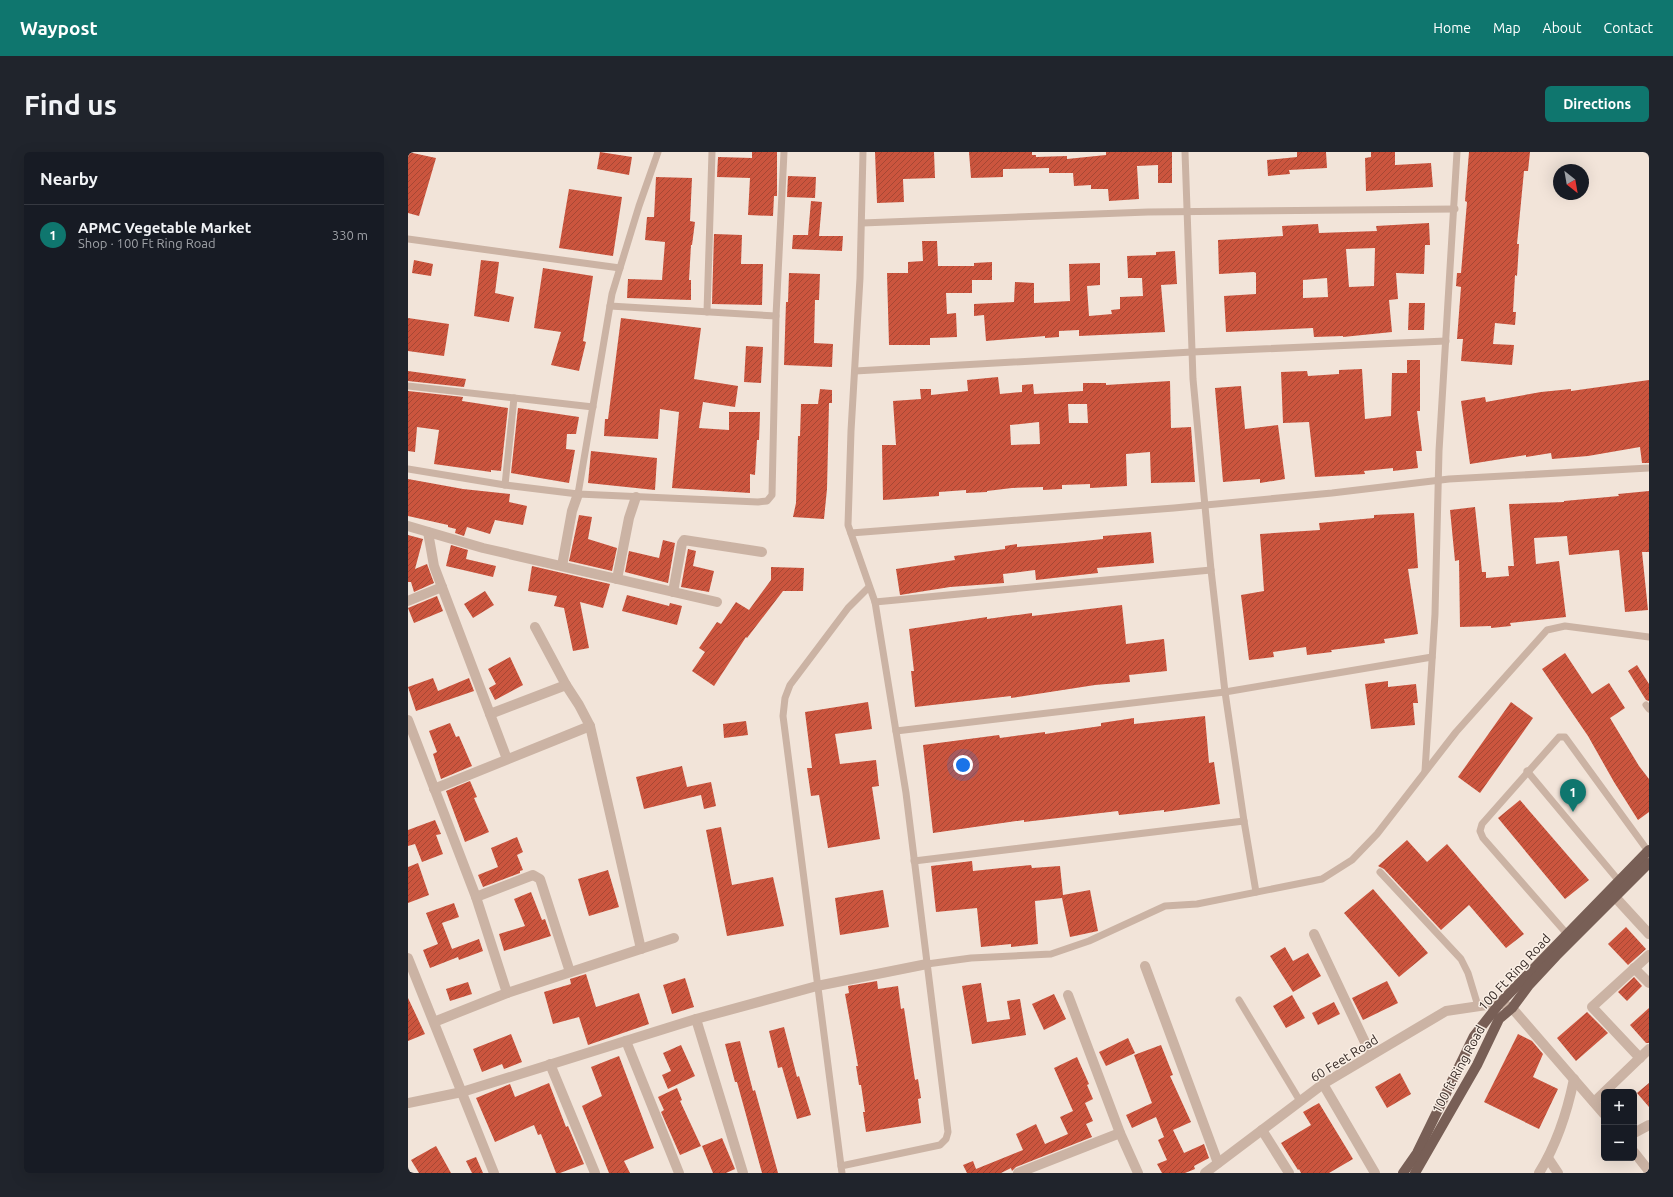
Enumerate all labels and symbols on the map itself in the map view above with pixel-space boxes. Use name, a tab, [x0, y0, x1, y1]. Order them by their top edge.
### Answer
north arrow	[1553, 164, 1589, 200]
your location	[953, 755, 973, 775]
pin: 1	[1560, 779, 1586, 812]
street label: 100 Ft Ring Road	[1475, 931, 1553, 1013]
street label: 100 ft Ring Road	[1429, 1023, 1487, 1115]
street label: 60 Feet Road	[1308, 1032, 1380, 1084]

